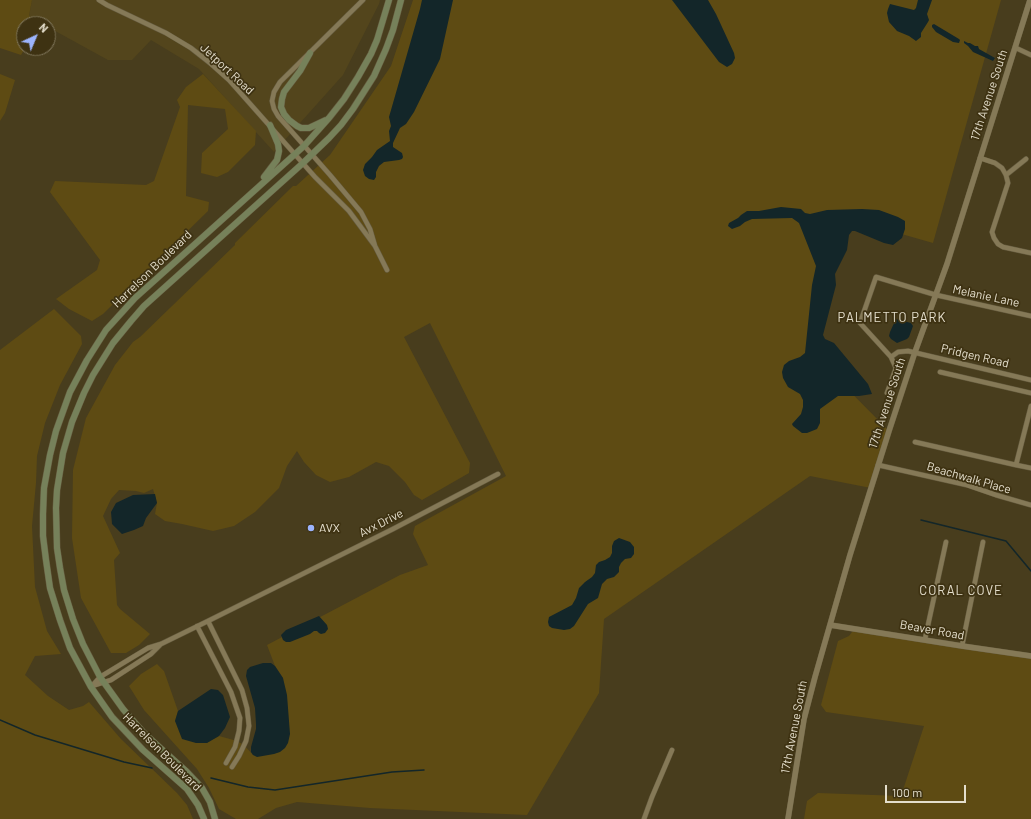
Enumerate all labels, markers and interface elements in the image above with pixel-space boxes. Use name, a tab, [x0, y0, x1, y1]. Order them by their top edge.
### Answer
north arrow	[16, 16, 56, 56]
text: N	[37, 21, 51, 35]
street label: Jetport Road	[197, 40, 257, 98]
street label: 17th Avenue South	[968, 48, 1010, 142]
street label: Harrelson Boulevard	[109, 227, 195, 311]
street label: Melanie Lane	[951, 282, 1021, 310]
district label: PALMETTO PARK	[838, 310, 946, 326]
street label: Pridgen Road	[940, 341, 1010, 371]
street label: 17th Avenue South	[866, 356, 908, 450]
street label: Beachwalk Place	[925, 459, 1013, 497]
street label: Avx Drive	[357, 506, 405, 540]
place label: AVX	[319, 521, 340, 535]
marker: AVX	[306, 523, 316, 533]
district label: CORAL COVE	[919, 583, 1003, 599]
street label: Beaver Road	[899, 617, 965, 643]
street label: 17th Avenue South	[778, 679, 810, 775]
street label: Harrelson Boulevard	[120, 710, 204, 794]
scale bar	[887, 777, 968, 803]
text: 100 m	[892, 785, 922, 799]

